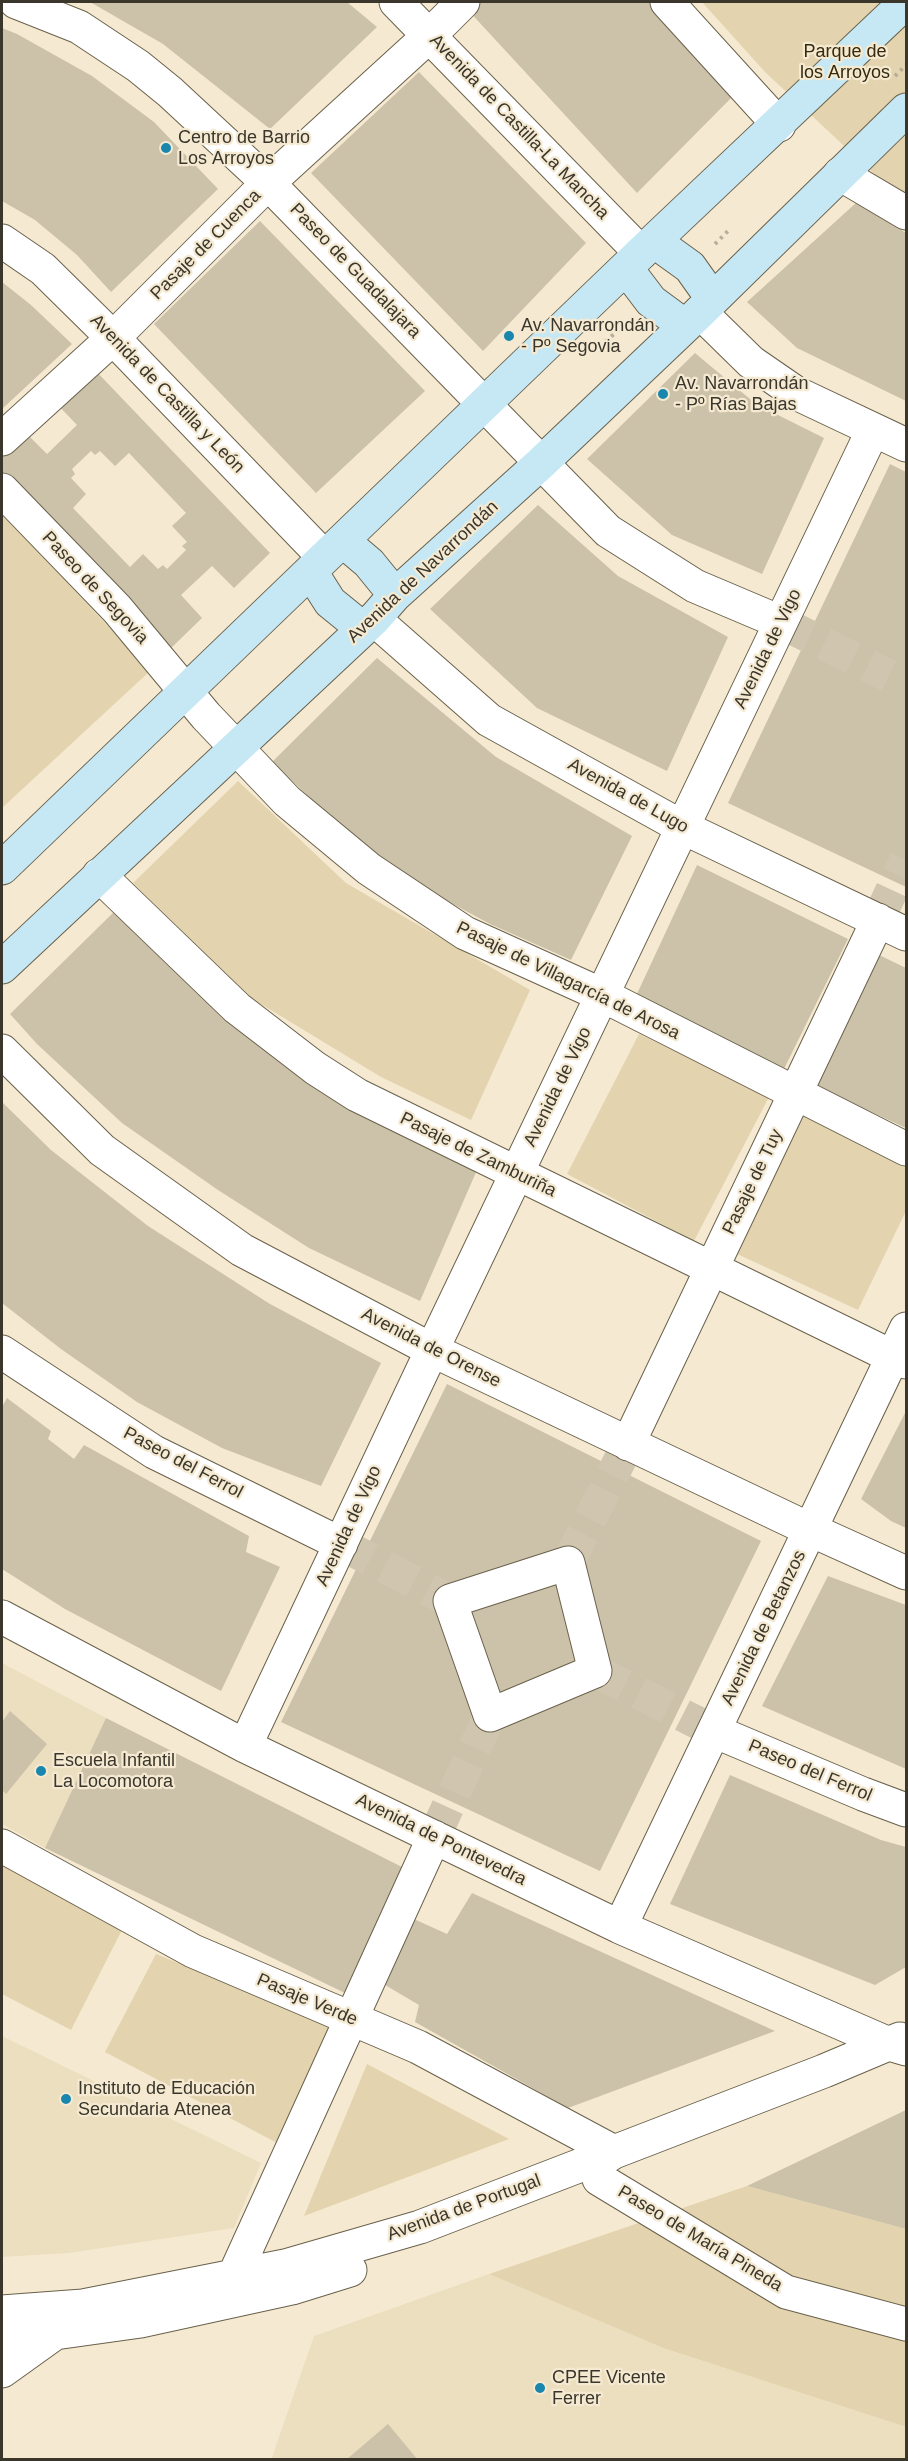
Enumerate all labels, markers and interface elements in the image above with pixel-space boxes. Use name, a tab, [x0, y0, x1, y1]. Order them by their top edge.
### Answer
street label: Avenida de Castilla-La Mancha	[425, 30, 613, 224]
park label: Parque de los Arroyos	[800, 41, 890, 84]
place label: Centro de Barrio Los Arroyos	[178, 127, 310, 170]
marker: Centro de Barrio Los Arroyos	[159, 141, 173, 155]
street label: Pasaje de Cuenca	[146, 185, 266, 305]
street label: Paseo de Guadalajara	[285, 199, 425, 343]
street label: Avenida de Castilla y León	[85, 310, 249, 478]
place label: Av. Navarrondán - Pº Segovia	[521, 315, 654, 358]
marker: Av. Navarrondán - Pº Segovia	[502, 329, 516, 343]
place label: Av. Navarrondán - Pº Rías Bajas	[675, 373, 808, 416]
marker: Av. Navarrondán - Pº Rías Bajas	[656, 387, 670, 401]
street label: Avenida de Navarrondán	[343, 496, 503, 648]
street label: Paseo de Segovia	[37, 527, 153, 649]
street label: Avenida de Vigo	[730, 586, 806, 712]
street label: Avenida de Lugo	[564, 754, 692, 838]
street label: Pasaje de Villagarcía de Arosa	[453, 917, 683, 1045]
street label: Avenida de Vigo	[520, 1024, 596, 1150]
street label: Pasaje de Zamburiña	[396, 1108, 560, 1202]
street label: Pasaje de Tuy	[718, 1126, 788, 1238]
street label: Avenida de Orense	[358, 1303, 504, 1393]
street label: Paseo del Ferrol	[120, 1422, 246, 1504]
street label: Avenida de Vigo	[312, 1462, 386, 1590]
street label: Avenida de Betanzos	[717, 1547, 811, 1709]
street label: Paseo del Ferrol	[745, 1735, 875, 1807]
place label: Escuela Infantil La Locomotora	[53, 1750, 175, 1792]
marker: Escuela Infantil La Locomotora	[34, 1764, 48, 1778]
street label: Avenida de Pontevedra	[352, 1789, 530, 1891]
street label: Pasaje Verde	[253, 1969, 361, 2031]
place label: Instituto de Educación Secundaria Atenea	[78, 2078, 255, 2120]
marker: Instituto de Educación Secundaria Atenea	[59, 2092, 73, 2106]
street label: Avenida de Portugal	[384, 2170, 544, 2246]
street label: Paseo de María Pineda	[614, 2181, 786, 2297]
place label: CPEE Vicente Ferrer	[552, 2367, 666, 2410]
marker: CPEE Vicente Ferrer	[533, 2381, 547, 2395]

